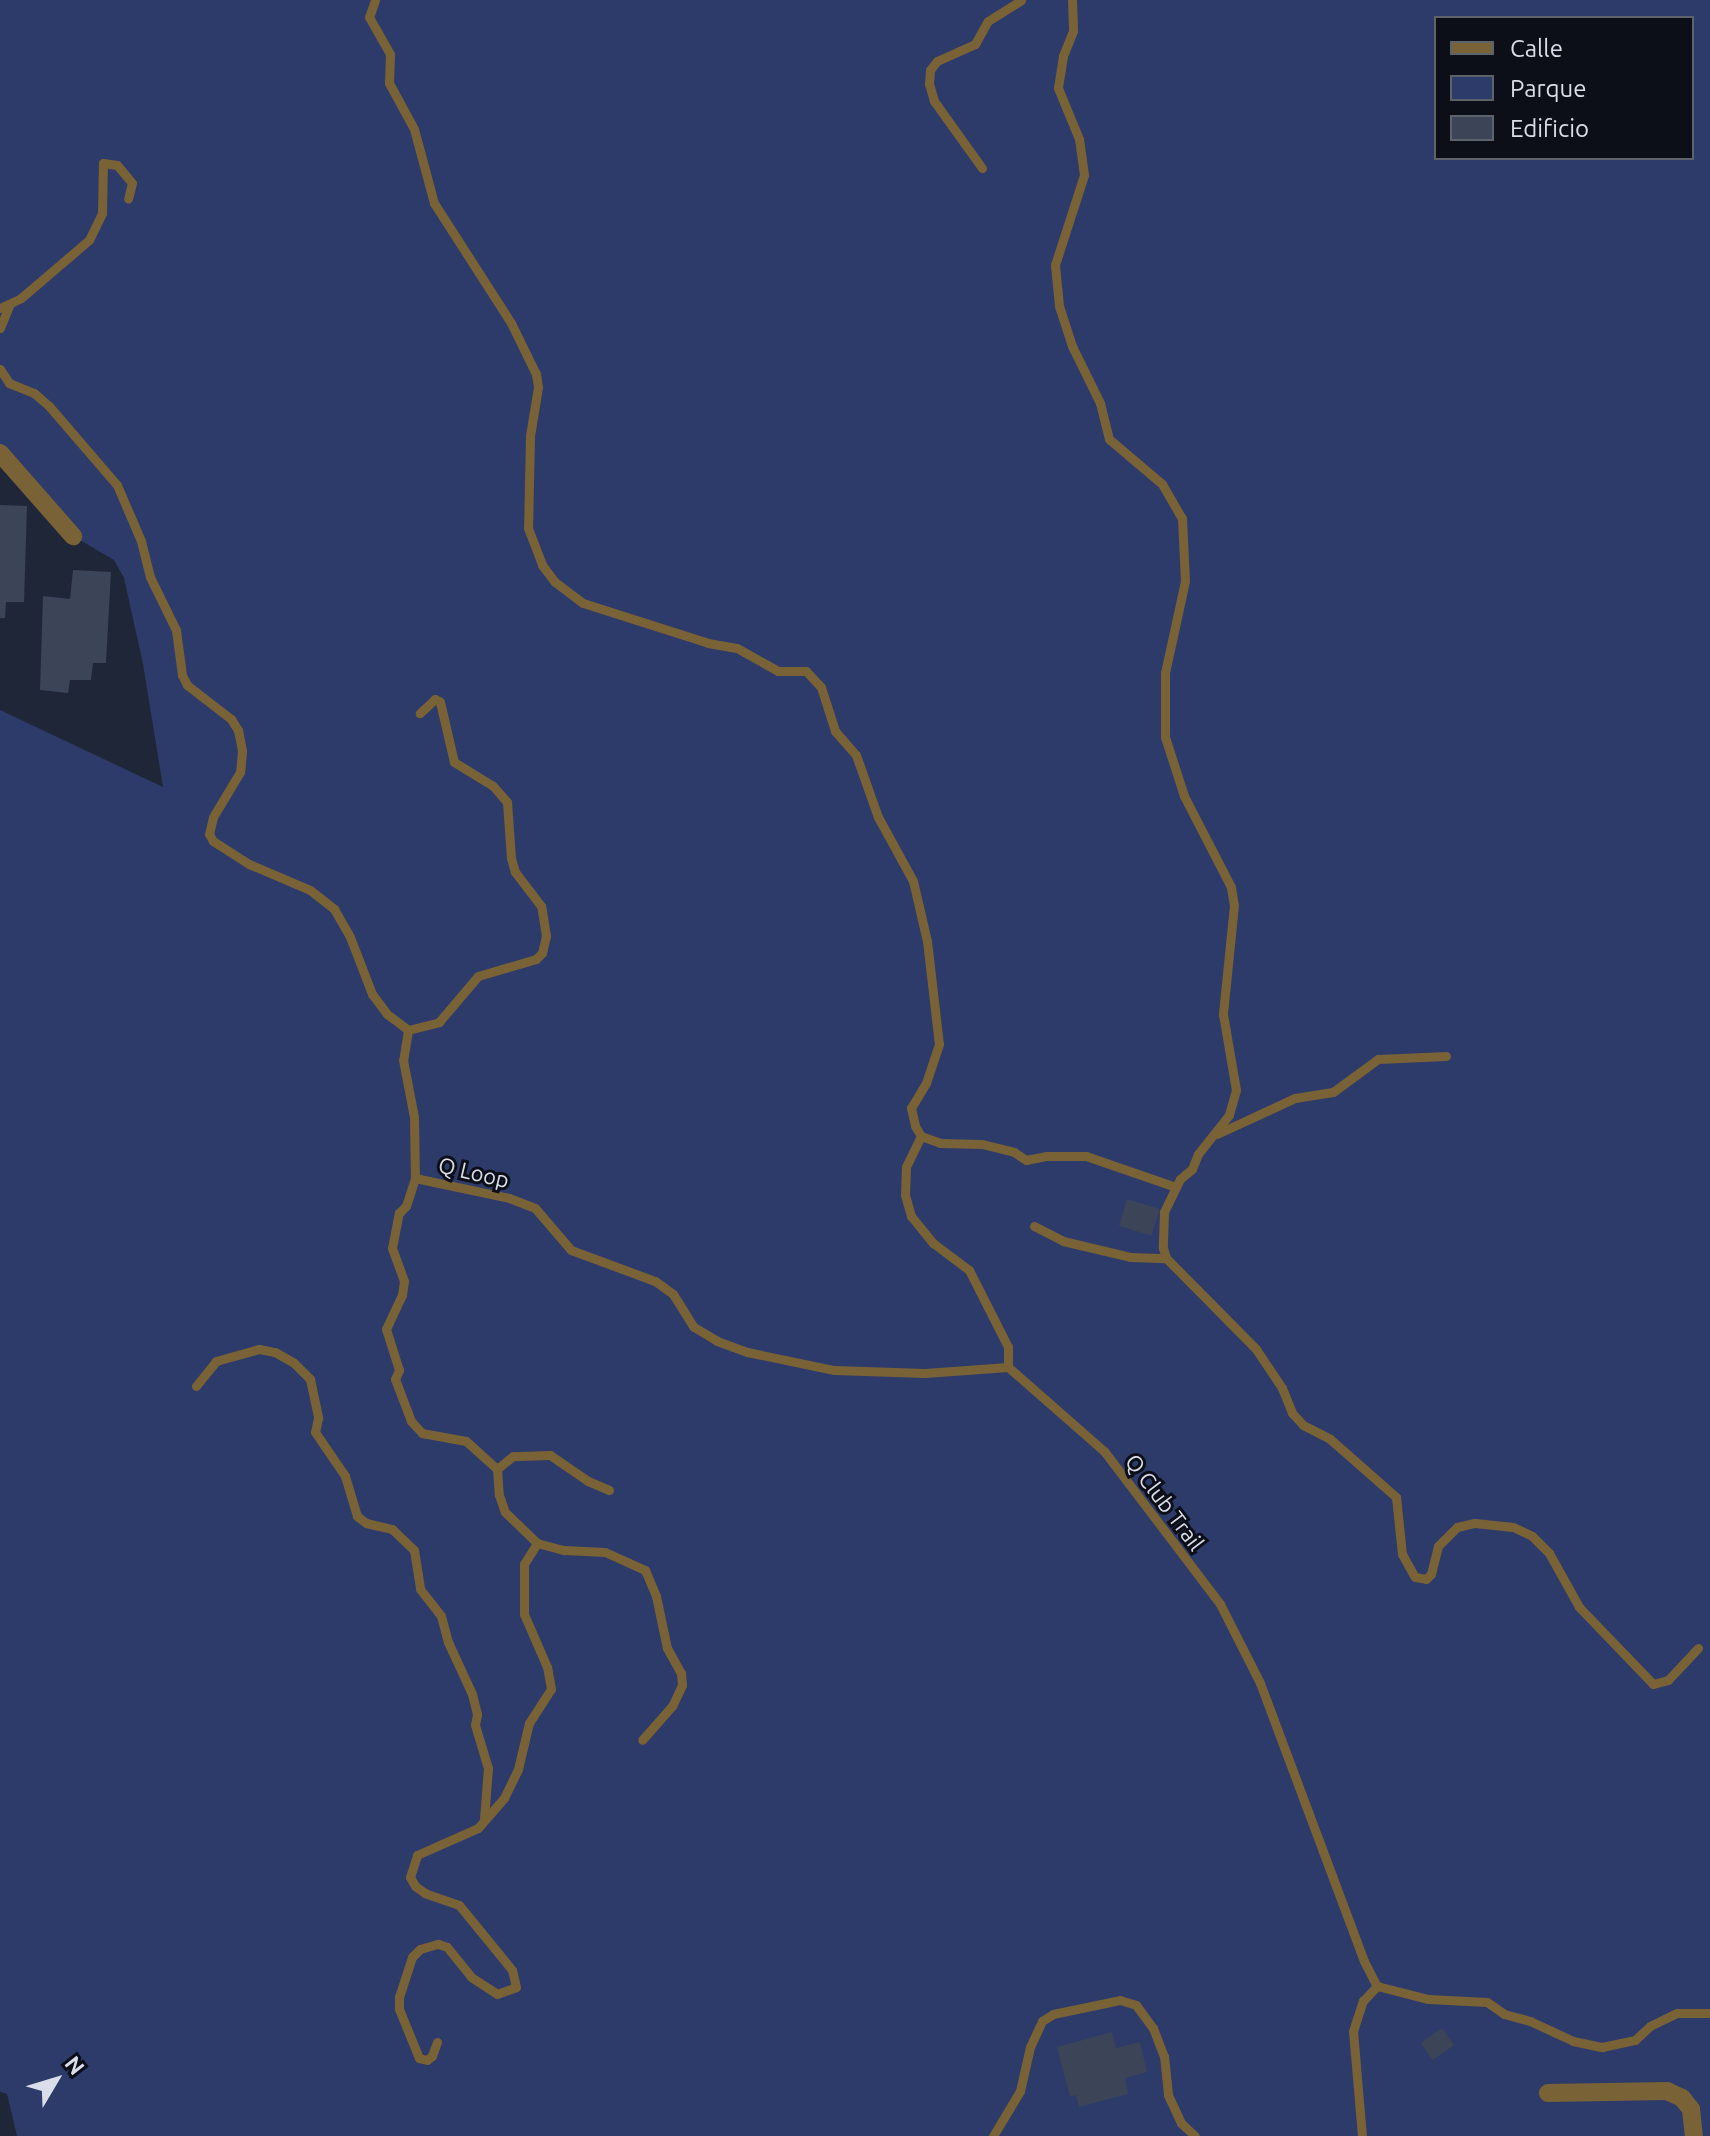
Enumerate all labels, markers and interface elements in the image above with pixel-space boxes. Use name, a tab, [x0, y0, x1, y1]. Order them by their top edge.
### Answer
legend	[1434, 16, 1694, 160]
text: Calle	[1510, 35, 1563, 62]
text: Parque	[1510, 75, 1587, 102]
text: Edificio	[1510, 115, 1589, 142]
street label: Q Loop	[436, 1151, 512, 1193]
street label: Q Club Trail	[1120, 1449, 1210, 1555]
north arrow	[16, 2040, 96, 2120]
text: N	[60, 2051, 90, 2079]

